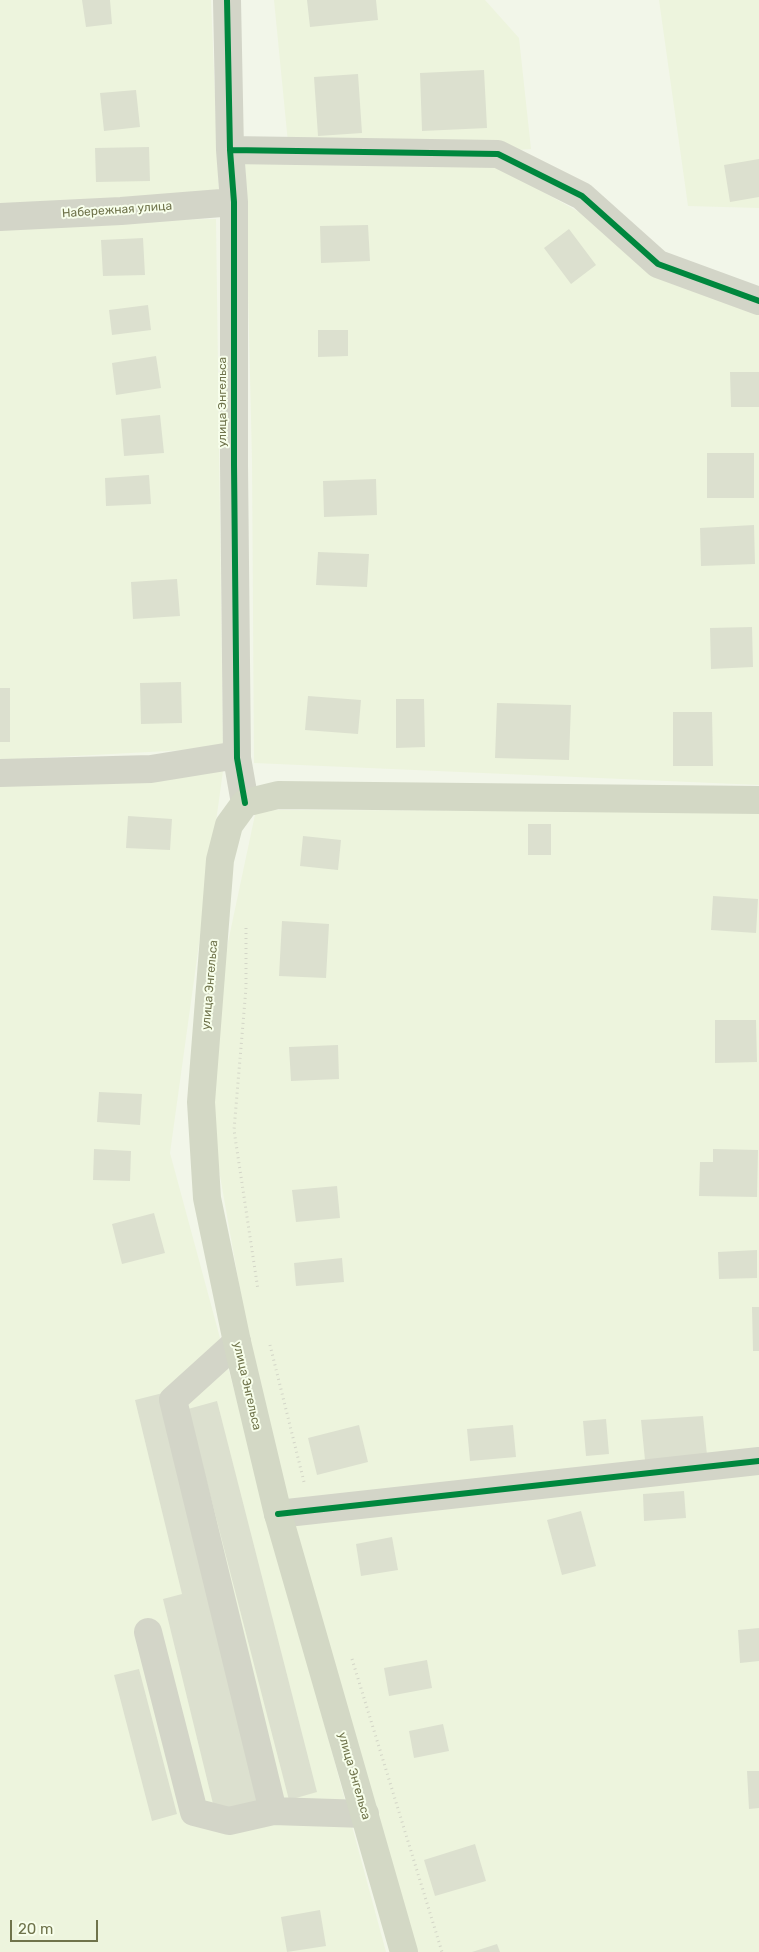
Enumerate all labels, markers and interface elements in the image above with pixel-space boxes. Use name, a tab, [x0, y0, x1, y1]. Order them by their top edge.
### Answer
street label: Набережная улица	[61, 199, 173, 221]
street label: улица Энгельса	[216, 357, 230, 447]
street label: улица Энгельса	[199, 939, 221, 1031]
street label: улица Энгельса	[230, 1340, 264, 1432]
street label: улица Энгельса	[335, 1731, 373, 1821]
scale bar	[12, 1910, 100, 1942]
text: 20 m	[18, 1920, 53, 1938]

